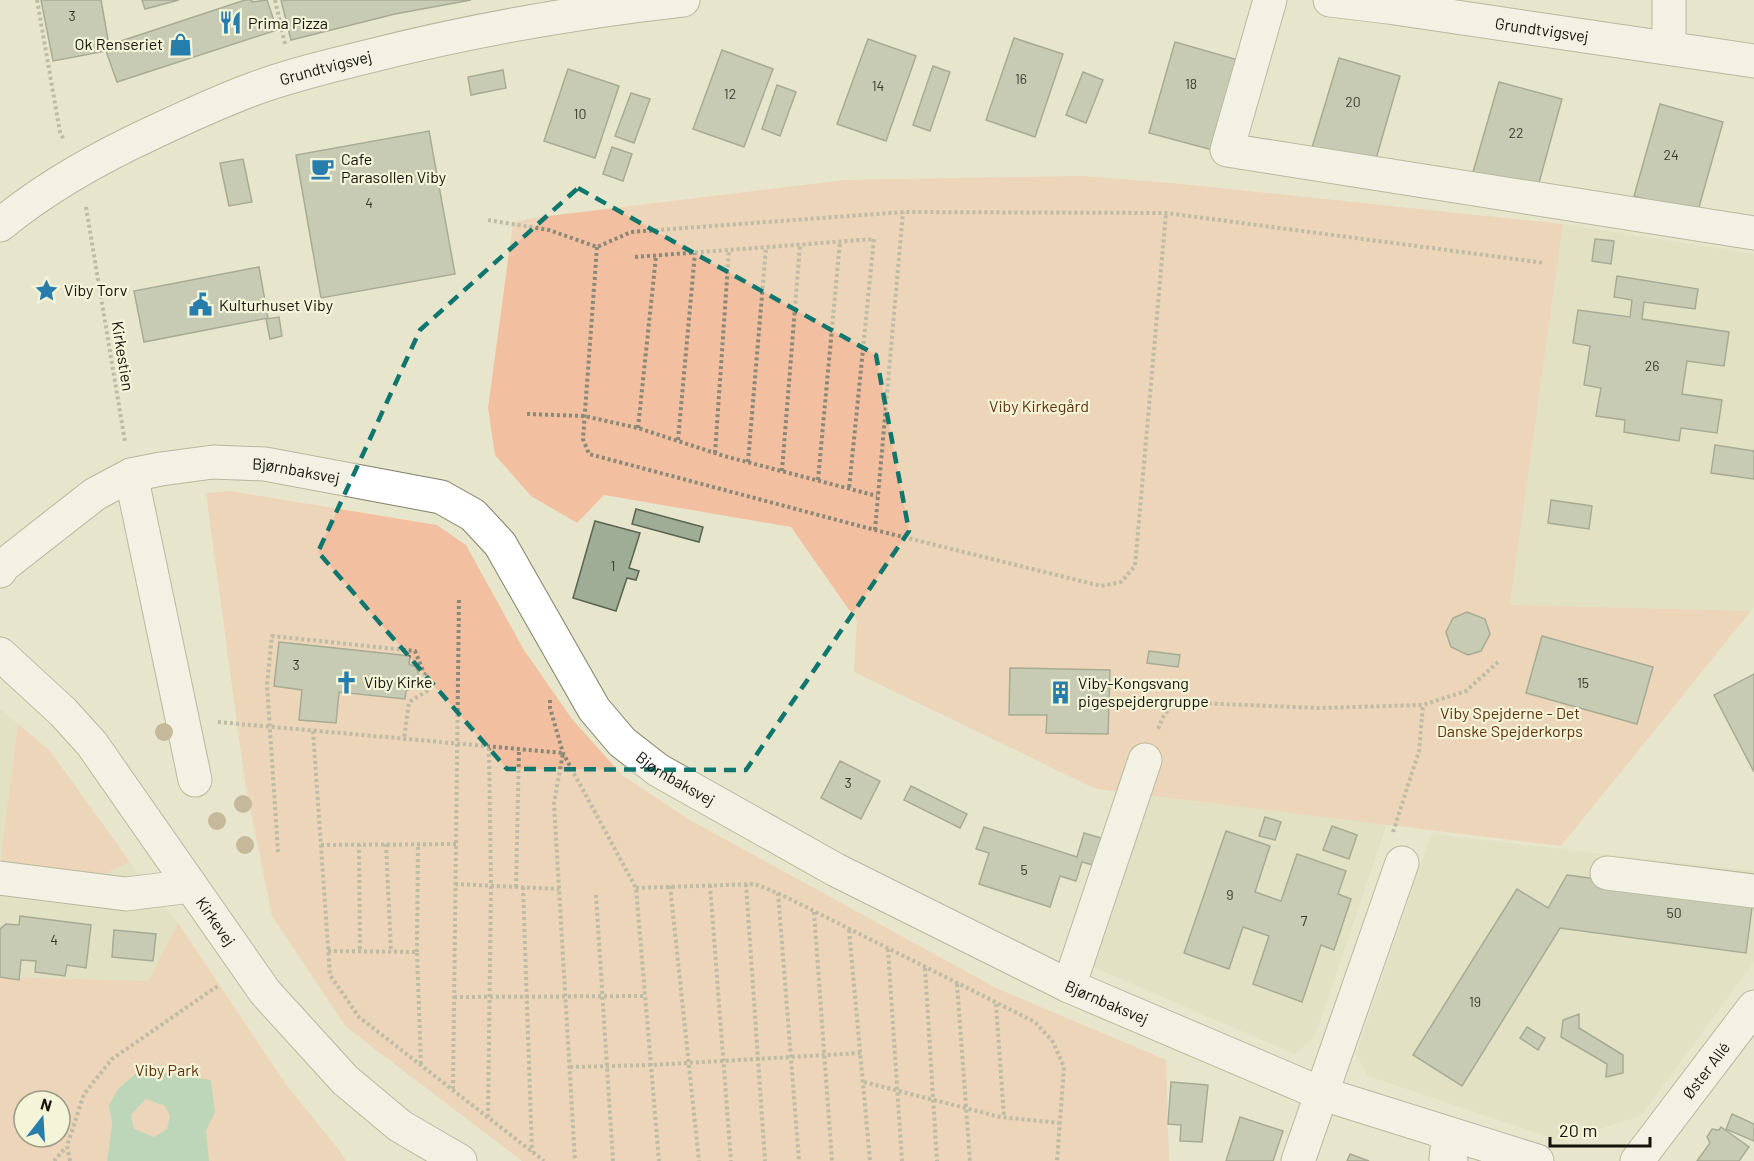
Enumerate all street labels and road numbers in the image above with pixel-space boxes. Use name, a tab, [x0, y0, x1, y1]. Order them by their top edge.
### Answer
street label: Grundtvigsvej	[1494, 13, 1590, 46]
street label: Grundtvigsvej	[277, 46, 373, 89]
street label: Kirkestien	[109, 320, 138, 392]
street label: Bjørnbaksvej	[252, 454, 341, 487]
street label: Bjørnbaksvej	[633, 747, 718, 809]
street label: Kirkevej	[192, 893, 240, 949]
street label: Bjørnbaksvej	[1062, 975, 1151, 1028]
street label: Øster Allé	[1678, 1038, 1733, 1102]

